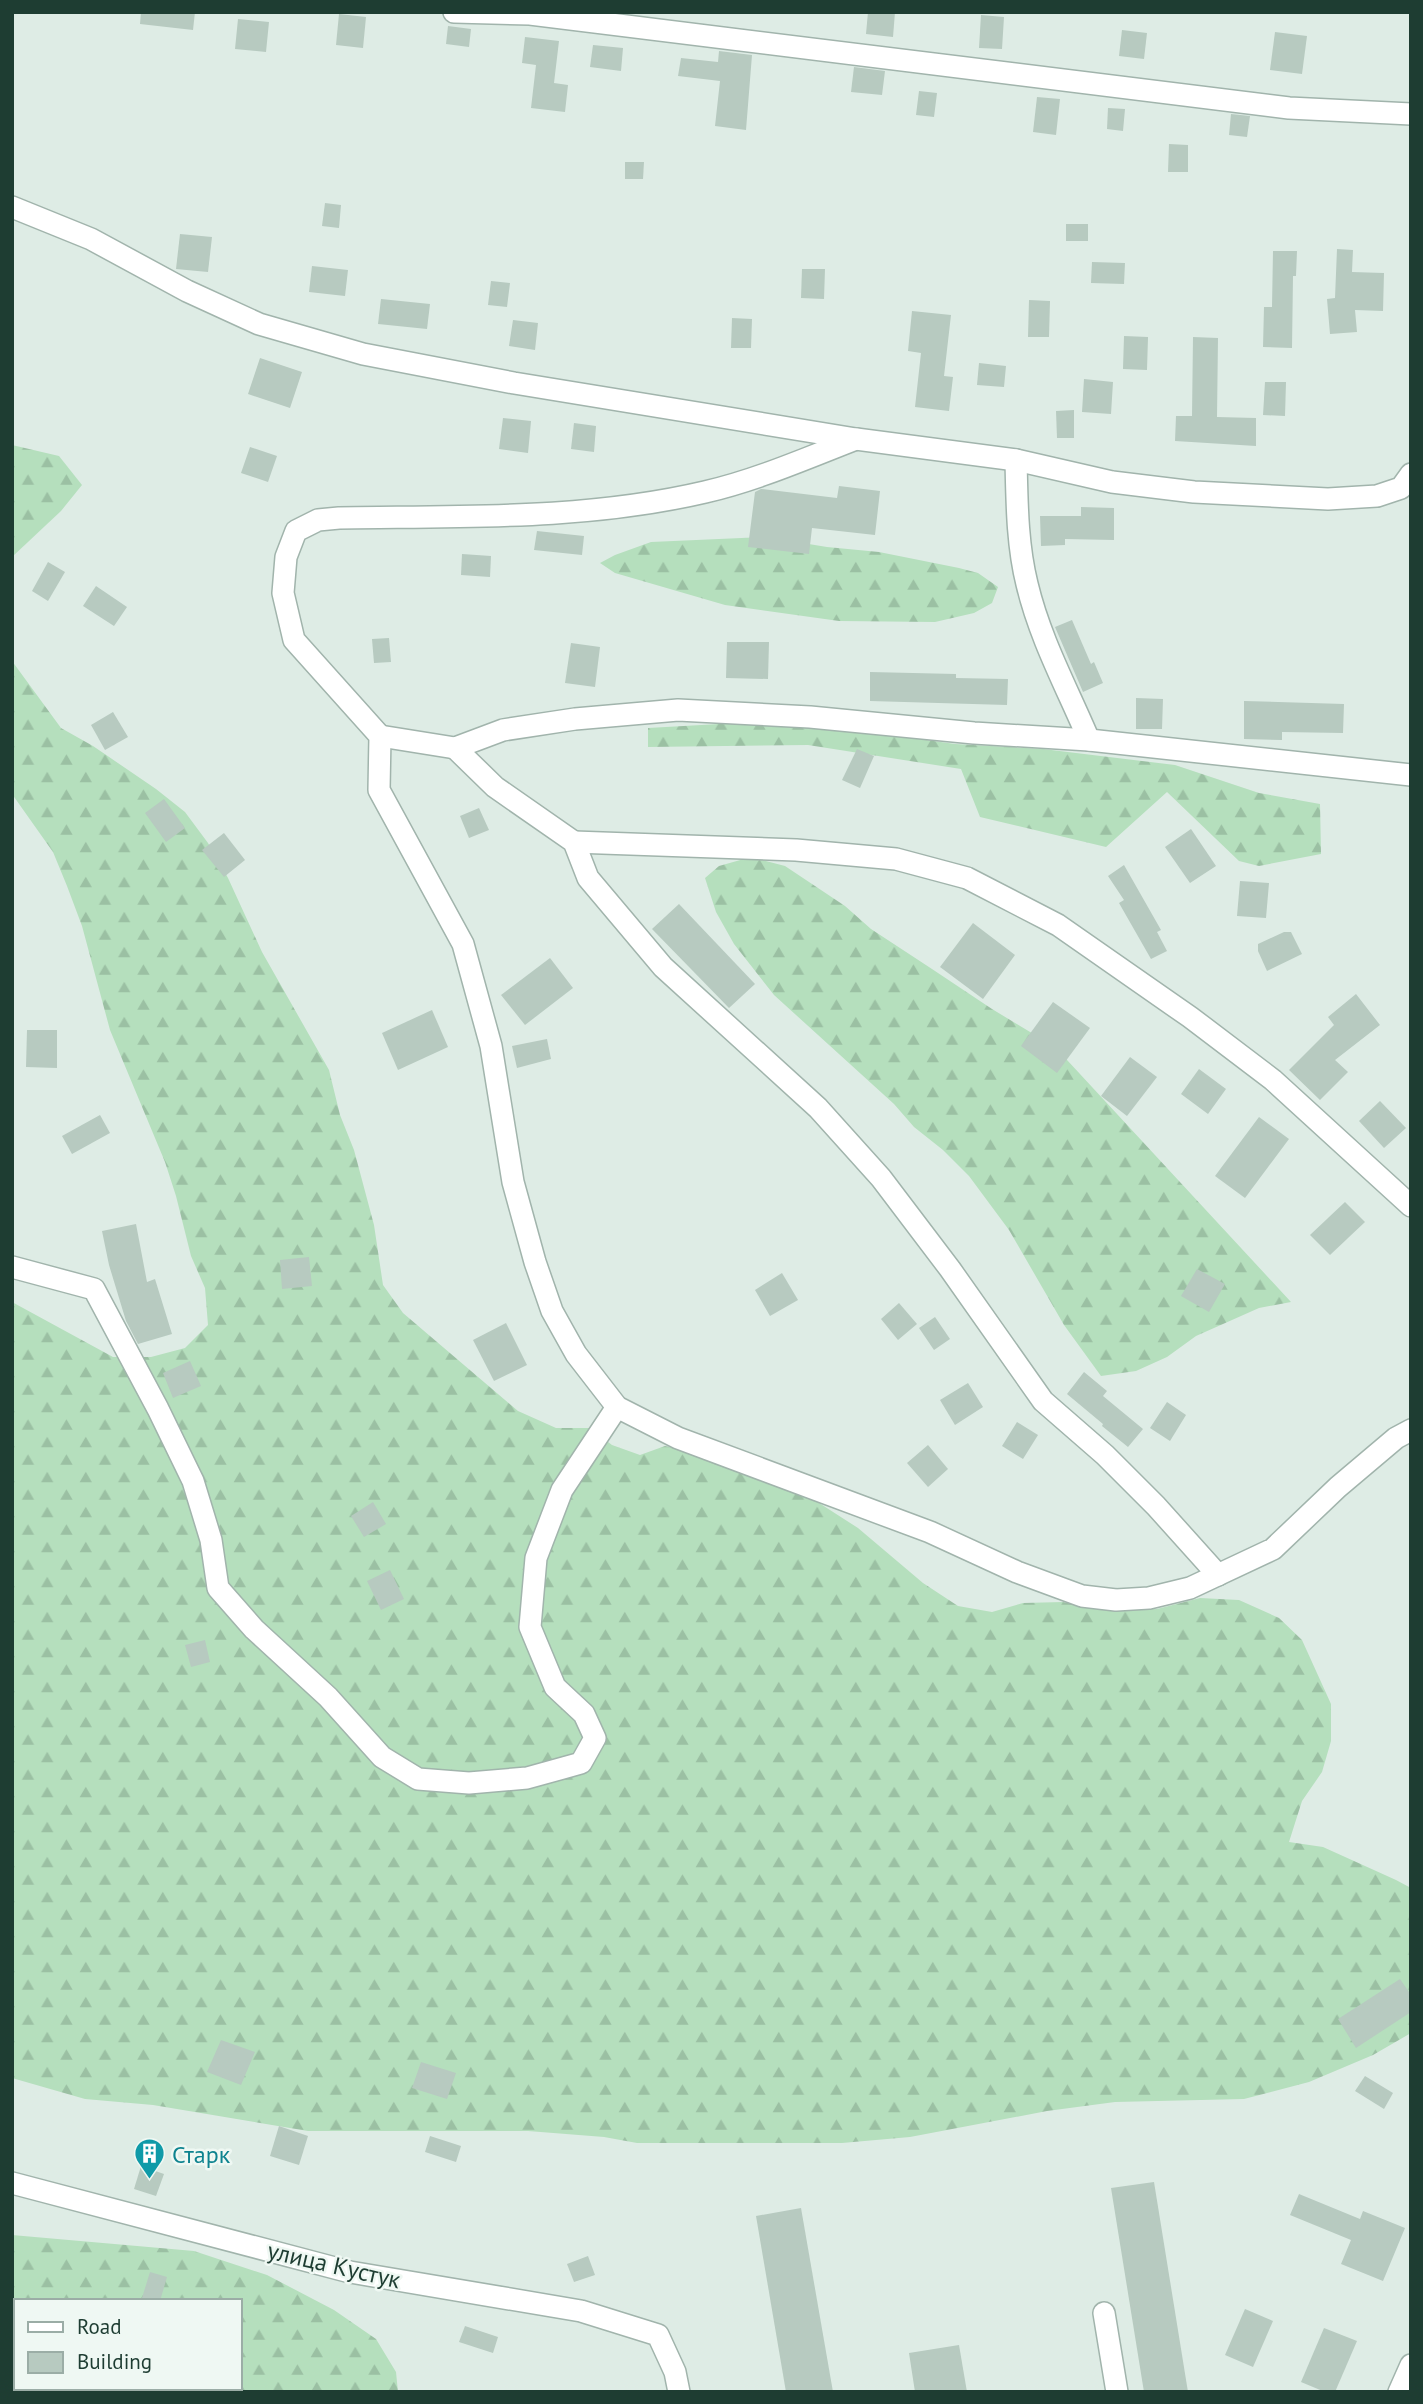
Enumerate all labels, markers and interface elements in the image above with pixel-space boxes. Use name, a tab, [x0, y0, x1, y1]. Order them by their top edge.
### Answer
building icon: Старк	[132, 2137, 166, 2181]
place label: Старк	[172, 2139, 231, 2170]
street label: улица Кустук	[264, 2235, 404, 2295]
legend	[14, 2299, 242, 2390]
text: Road	[77, 2313, 121, 2340]
text: Building	[77, 2348, 152, 2375]

